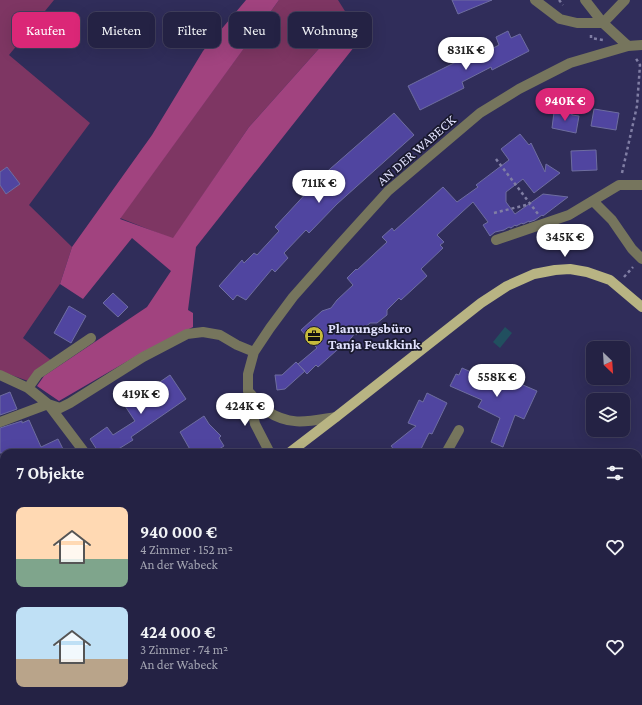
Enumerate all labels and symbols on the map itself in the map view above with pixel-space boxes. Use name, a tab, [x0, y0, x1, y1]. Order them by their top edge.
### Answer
pin: 831K €	[433, 37, 499, 71]
pin: 940K €	[532, 88, 598, 122]
street label: AN DER WABECK	[373, 111, 459, 188]
pin: 711K €	[286, 170, 352, 204]
pin: 345K €	[532, 224, 598, 258]
place label: Planungsbüro Tanja Feukkink	[328, 320, 421, 353]
office icon: Planungsbüro Tanja Feukkink	[303, 325, 325, 347]
north arrow	[586, 341, 630, 385]
pin: 558K €	[464, 364, 530, 398]
pin: 419K €	[108, 381, 174, 415]
pin: 424K €	[212, 393, 278, 427]

